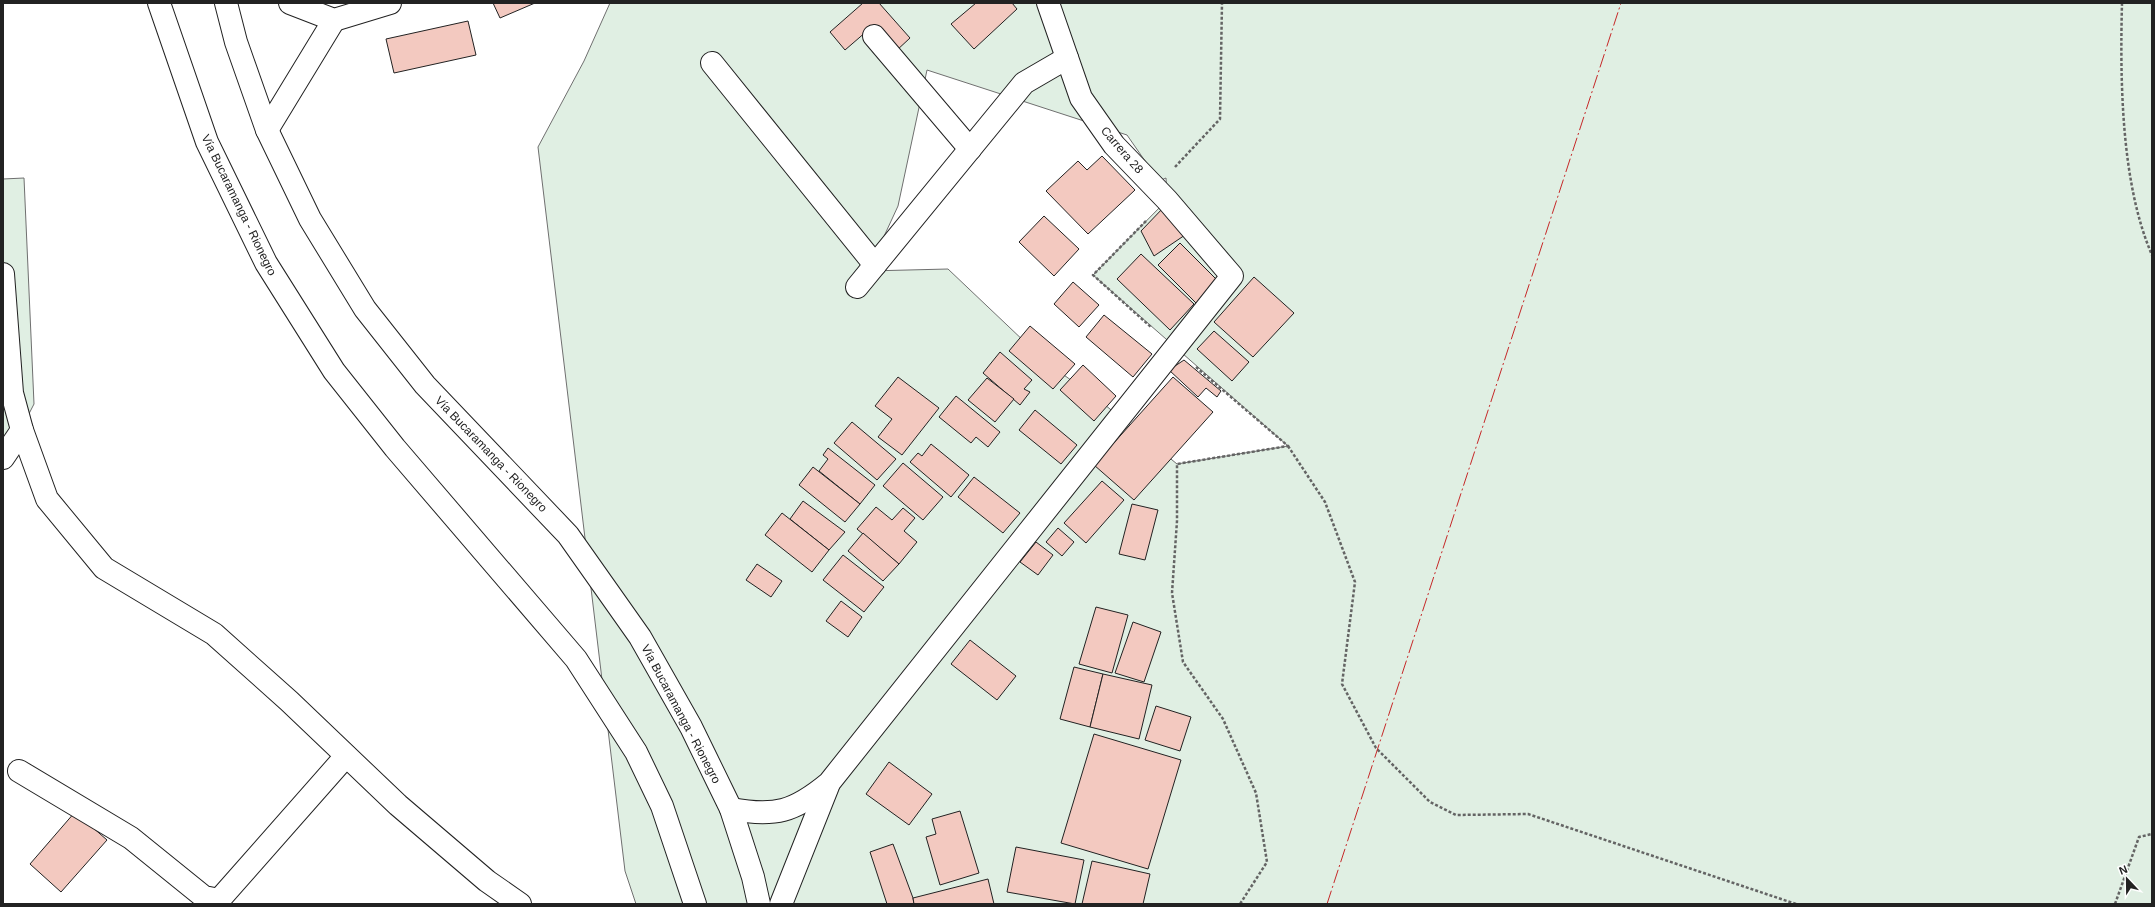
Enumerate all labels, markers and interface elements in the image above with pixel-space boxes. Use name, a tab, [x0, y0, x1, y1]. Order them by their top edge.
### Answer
street label: Carrera 28	[1098, 124, 1146, 176]
street label: Vía Bucaramanga - Rionegro	[199, 132, 279, 278]
street label: Vía Bucaramanga - Rionegro	[432, 393, 550, 515]
street label: Vía Bucaramanga - Rionegro	[638, 642, 724, 786]
north arrow	[2107, 859, 2147, 899]
text: N	[2117, 863, 2129, 877]

